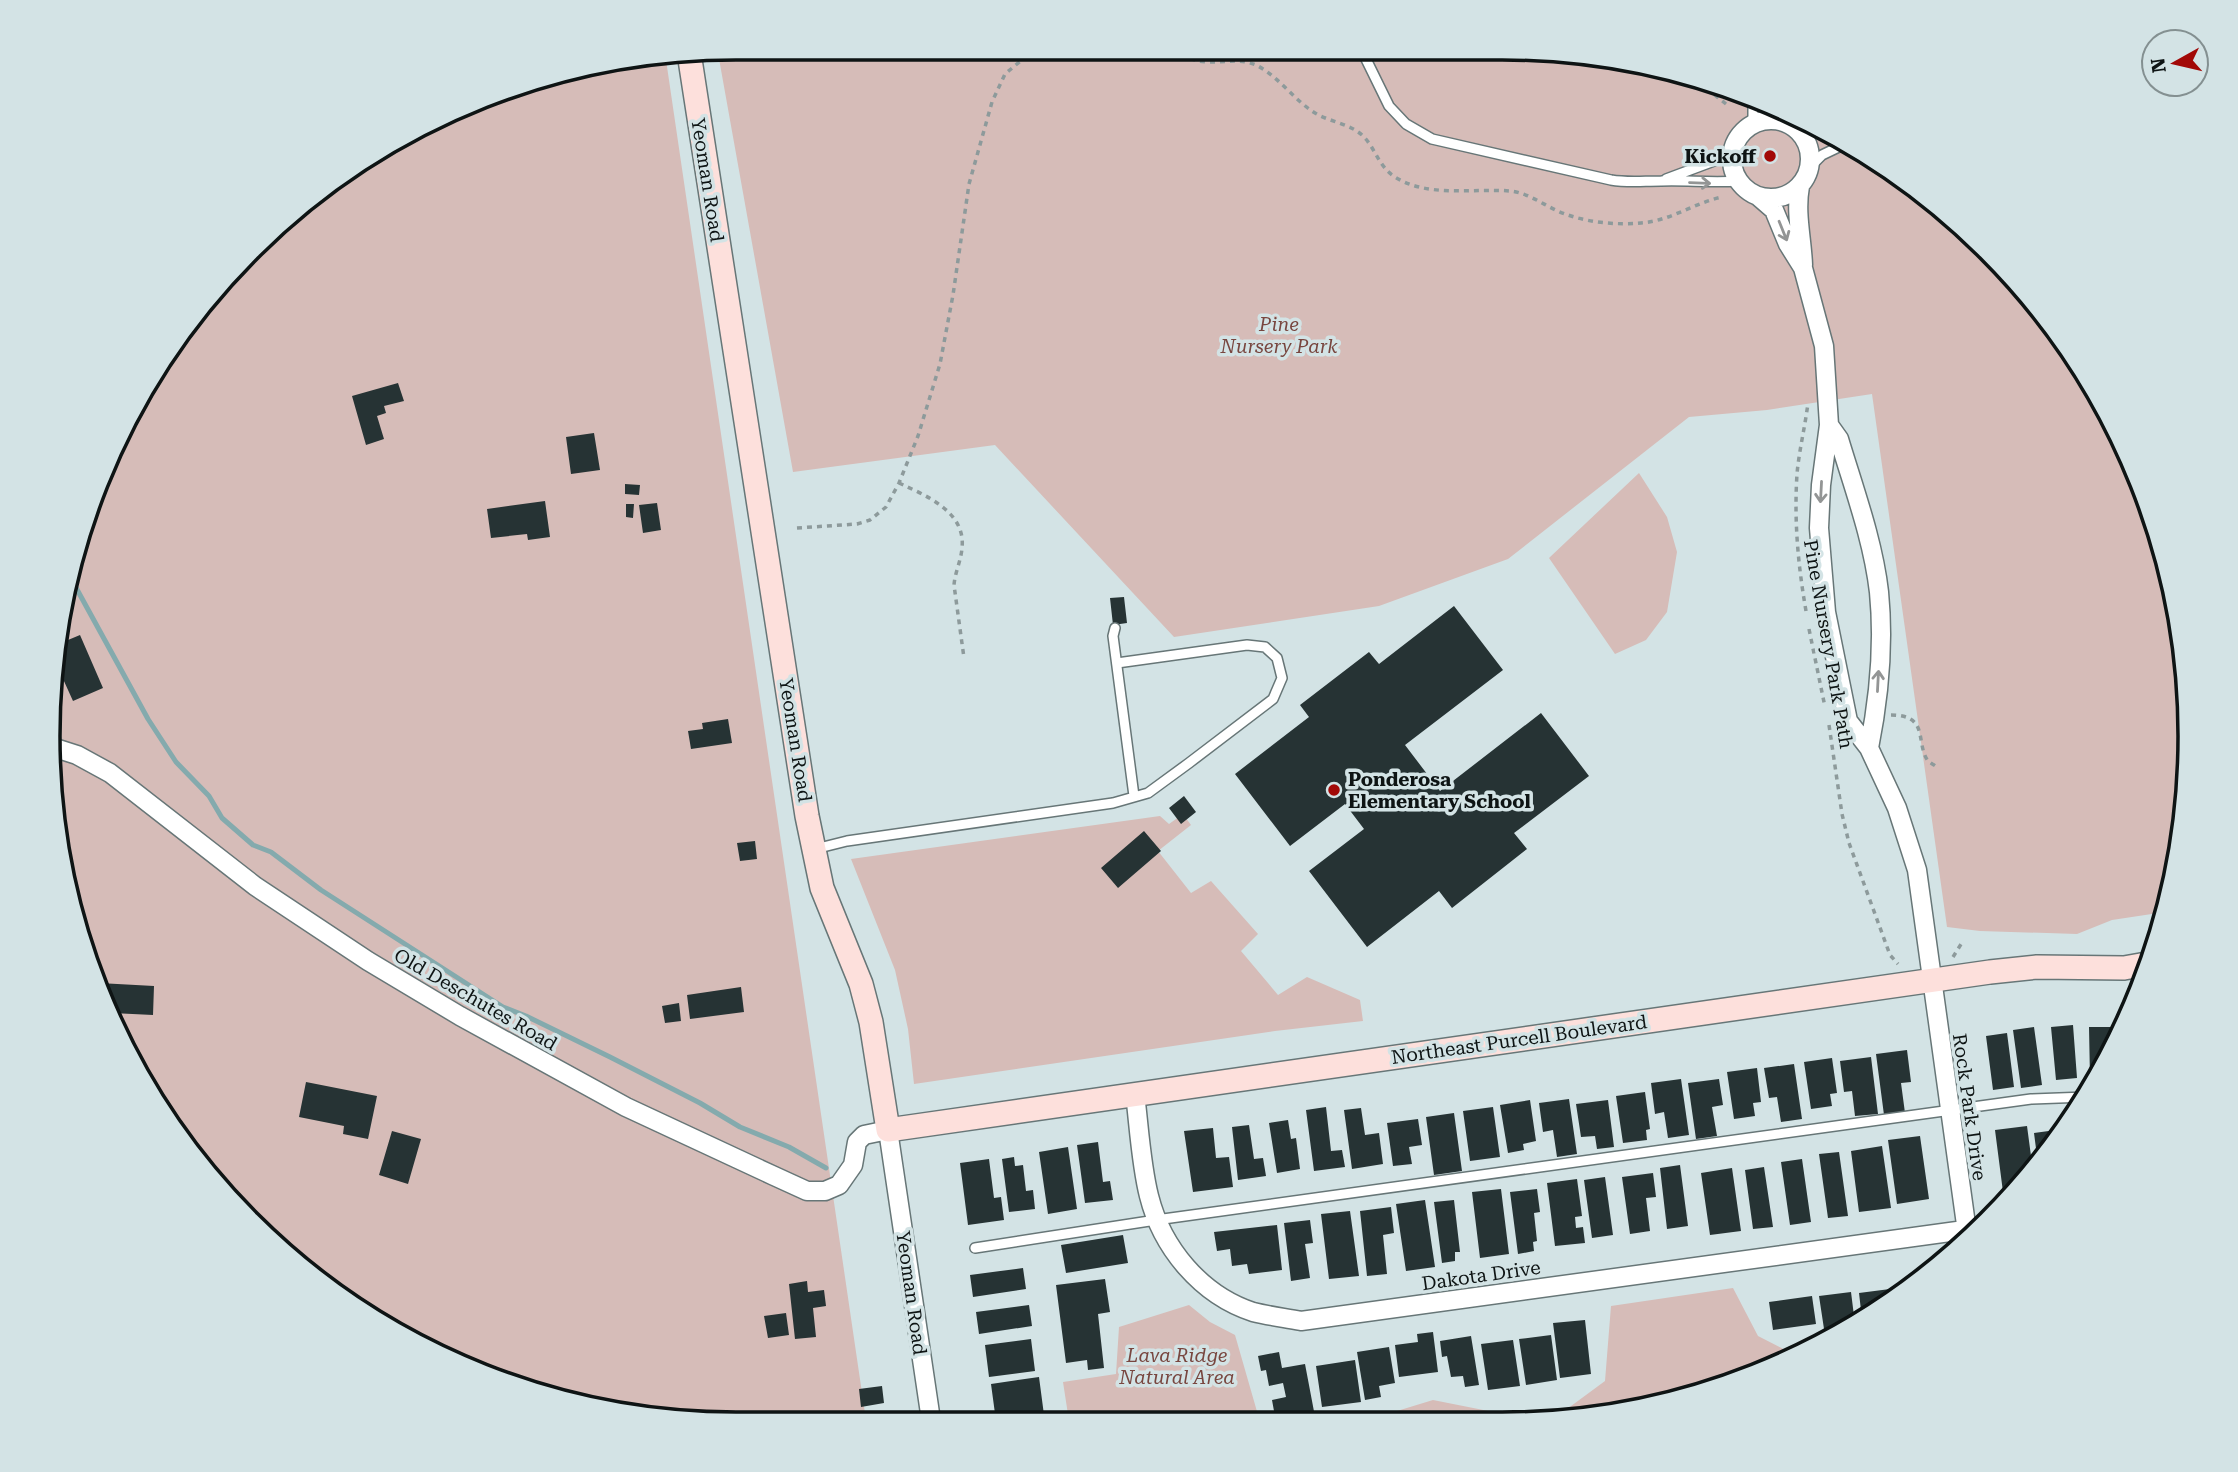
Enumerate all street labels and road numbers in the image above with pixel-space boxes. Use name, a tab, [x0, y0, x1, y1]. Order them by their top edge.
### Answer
street label: Yeoman Road	[686, 116, 729, 244]
street label: Pine Nursery Park Path	[1799, 538, 1858, 750]
street label: Yeoman Road	[774, 676, 817, 804]
street label: Old Deschutes Road	[390, 943, 561, 1056]
street label: Northeast Purcell Boulevard	[1390, 1010, 1649, 1069]
street label: Rock Park Drive	[1948, 1032, 1991, 1182]
street label: Yeoman Road	[891, 1230, 932, 1357]
street label: Dakota Drive	[1420, 1256, 1542, 1295]

